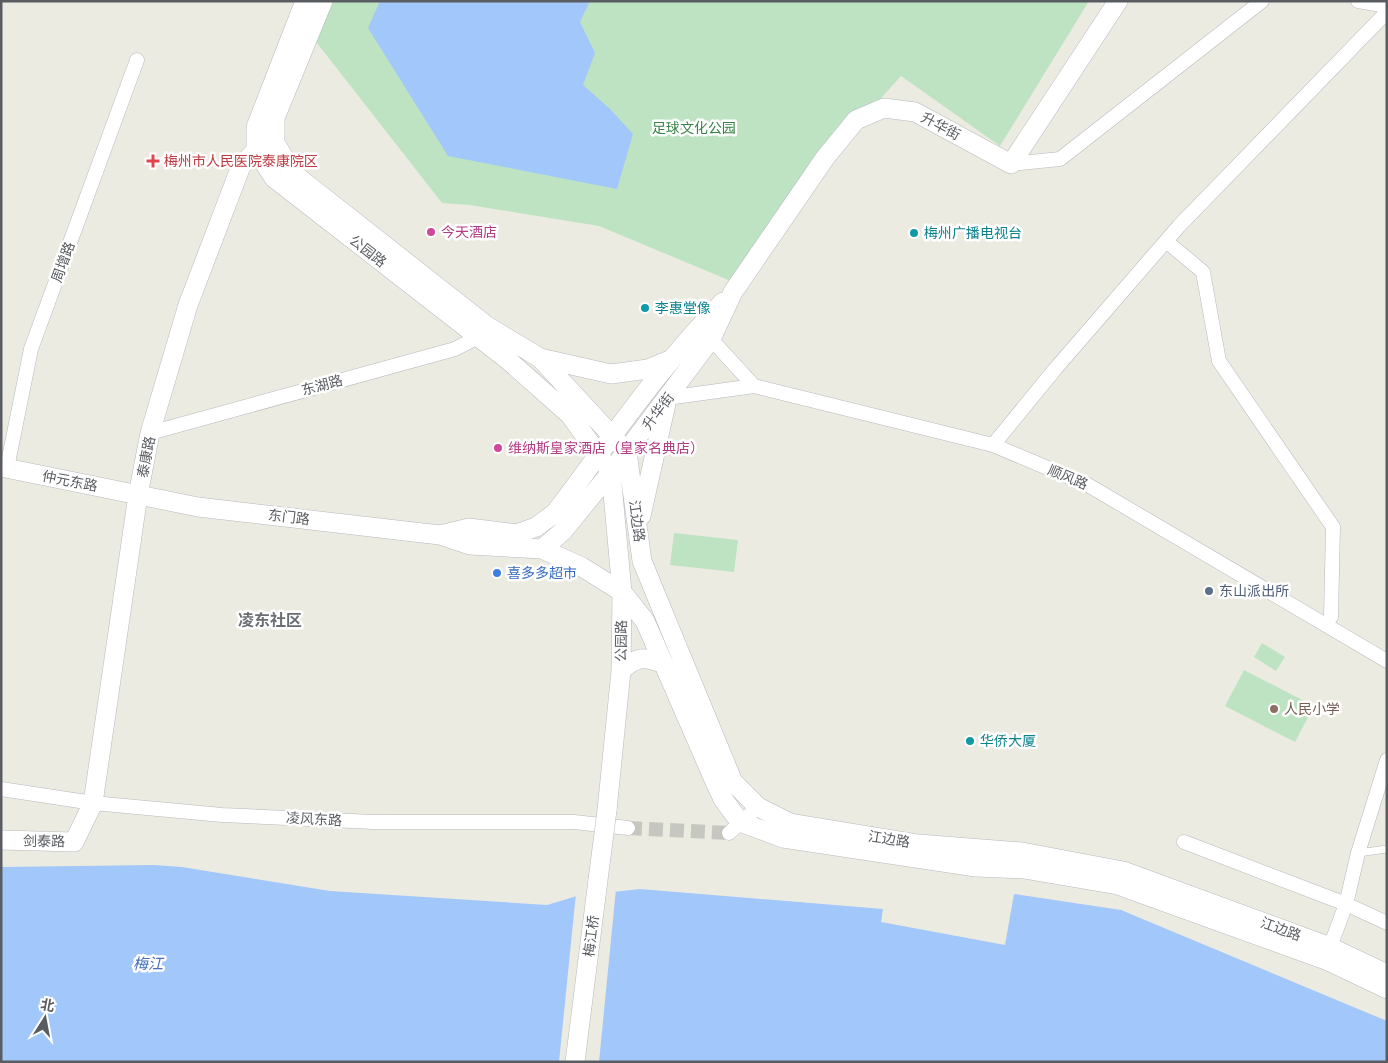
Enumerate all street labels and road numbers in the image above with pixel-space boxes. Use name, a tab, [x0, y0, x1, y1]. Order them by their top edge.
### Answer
street label: 升华街	[918, 109, 963, 144]
street label: 公园路	[346, 232, 389, 271]
street label: 周增路	[48, 240, 79, 285]
street label: 东湖路	[300, 372, 345, 399]
street label: 升华街	[639, 389, 678, 433]
street label: 泰康路	[134, 435, 159, 479]
street label: 顺风路	[1045, 461, 1090, 493]
street label: 仲元东路	[41, 468, 99, 495]
street label: 江边路	[625, 499, 648, 543]
street label: 东门路	[267, 507, 311, 528]
street label: 公园路	[613, 620, 630, 662]
street label: 凌风东路	[286, 810, 342, 829]
street label: 江边路	[867, 828, 911, 851]
street label: 剑泰路	[23, 833, 65, 850]
street label: 梅江桥	[581, 914, 602, 958]
street label: 江边路	[1258, 914, 1303, 945]

